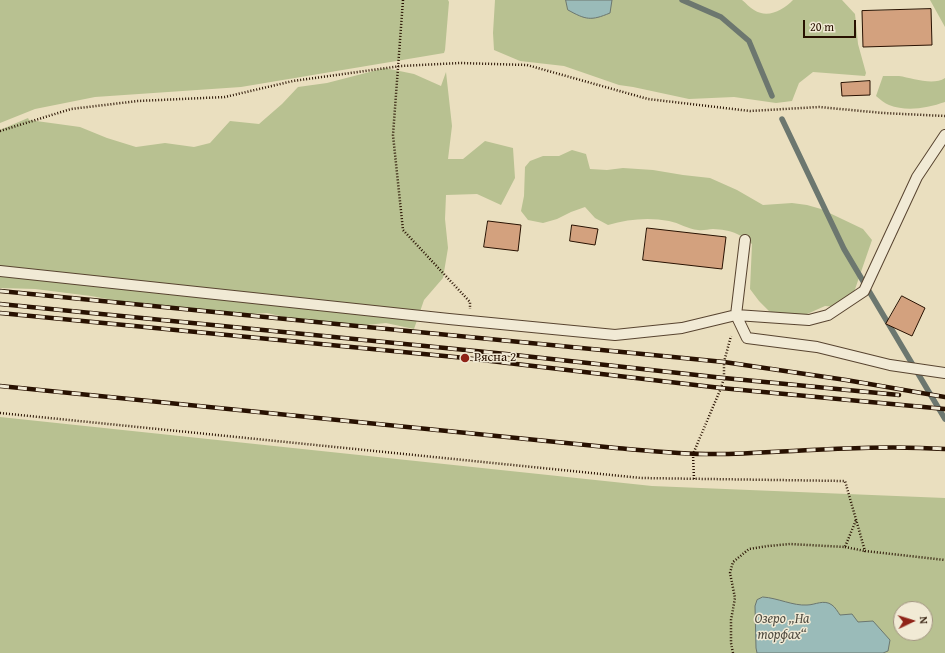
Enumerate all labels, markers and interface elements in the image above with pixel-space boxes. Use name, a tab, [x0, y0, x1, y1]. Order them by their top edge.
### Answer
scale bar	[805, 12, 858, 38]
text: 20 m	[810, 18, 834, 35]
place label: Рясна 2	[474, 350, 516, 366]
marker: Рясна 2	[459, 352, 471, 364]
north arrow	[893, 601, 933, 641]
water label: Озеро „На торфах“	[755, 611, 809, 644]
text: N	[916, 616, 932, 624]

